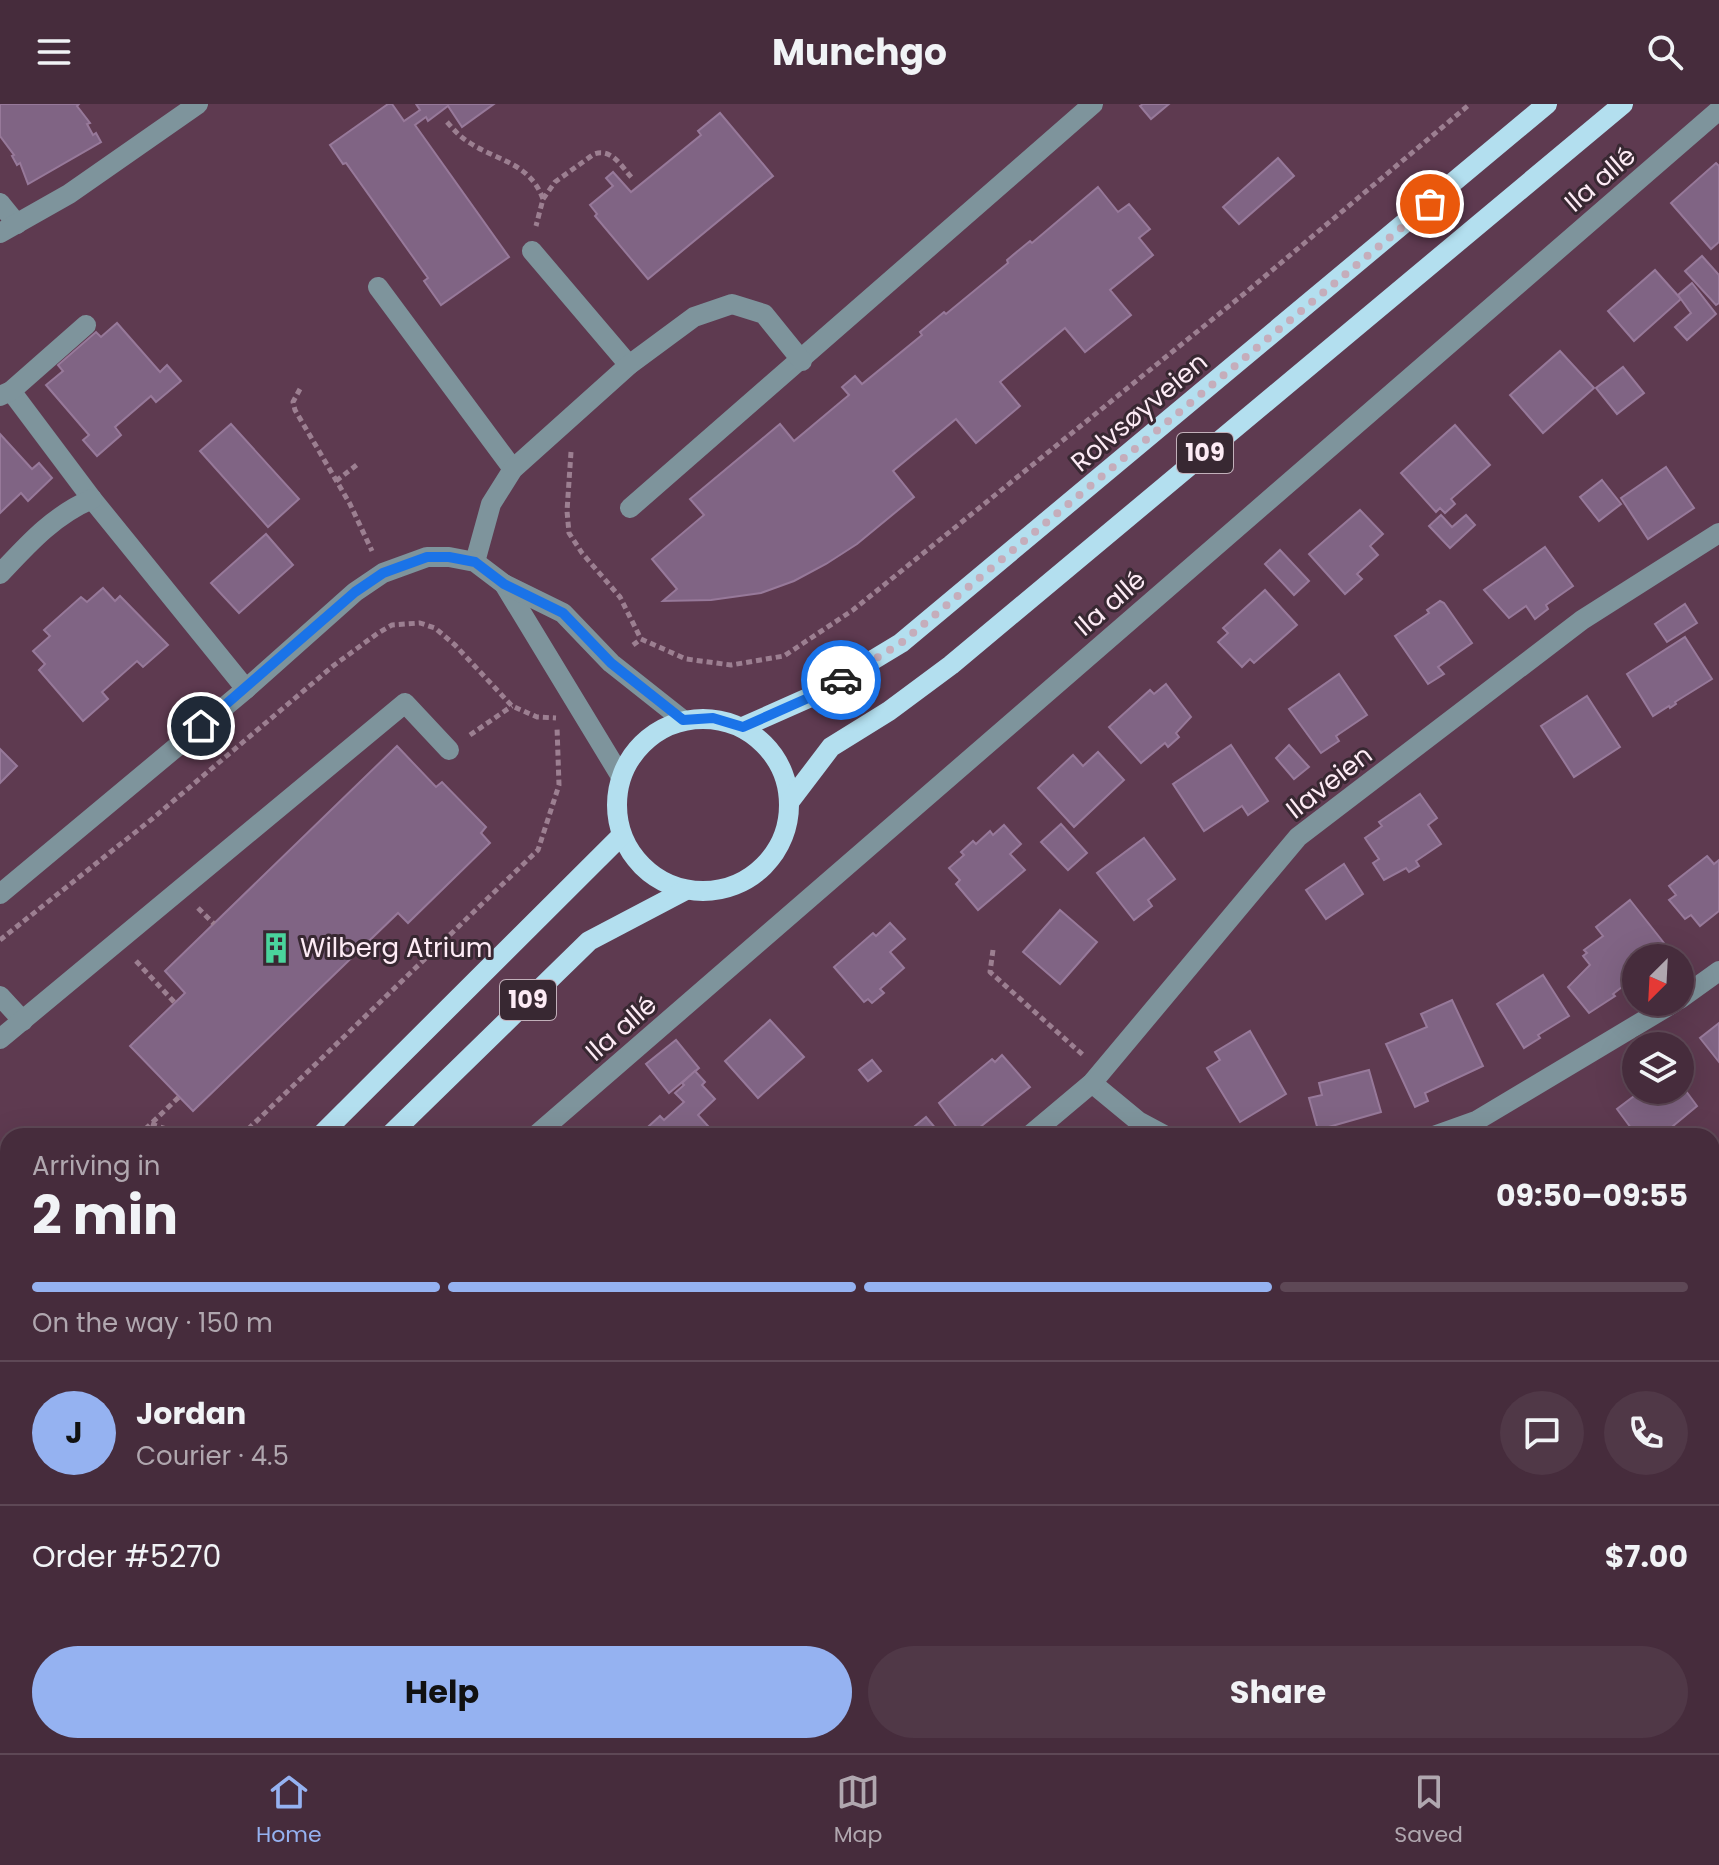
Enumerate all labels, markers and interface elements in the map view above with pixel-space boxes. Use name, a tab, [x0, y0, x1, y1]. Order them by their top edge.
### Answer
text: Munchgo	[772, 27, 947, 78]
icon: menu	[32, 30, 76, 74]
icon: search	[1643, 30, 1687, 74]
street label: Ila allé	[1557, 138, 1643, 220]
pin	[1396, 170, 1464, 238]
icon: bag	[1408, 182, 1452, 226]
street label: Rolvsøyveien	[1063, 344, 1215, 480]
road number: 109	[1177, 433, 1233, 473]
street label: Ila allé	[1067, 562, 1153, 644]
courier	[801, 640, 881, 720]
icon: car	[819, 658, 863, 702]
pin	[167, 692, 235, 760]
icon: home	[179, 704, 223, 748]
street label: Ilaveien	[1278, 737, 1380, 827]
place label: Wilberg Atrium	[300, 930, 493, 966]
building icon: Wilberg Atrium	[259, 931, 293, 965]
north arrow	[1622, 944, 1694, 1016]
map controls	[1622, 944, 1694, 1104]
road number: 109	[500, 980, 556, 1020]
street label: Ila allé	[578, 987, 664, 1069]
button: layers	[1622, 1032, 1694, 1104]
text: Arriving in	[32, 1148, 161, 1184]
text: 09:50–09:55	[1496, 1174, 1688, 1217]
text: 2 min	[32, 1179, 178, 1252]
text: On the way · 150 m	[32, 1305, 273, 1341]
button: chat	[1500, 1391, 1584, 1475]
button: phone	[1604, 1391, 1688, 1475]
text: Jordan	[136, 1392, 246, 1435]
text: J	[65, 1411, 83, 1454]
text: Courier · 4.5	[136, 1438, 289, 1474]
text: Order #5270	[32, 1535, 221, 1578]
text: $7.00	[1605, 1535, 1688, 1578]
button: Help	[32, 1646, 852, 1738]
button: Share	[868, 1646, 1688, 1738]
tab: Home	[256, 1770, 322, 1851]
tab: Map	[834, 1770, 882, 1851]
tab: Saved	[1394, 1770, 1463, 1851]

